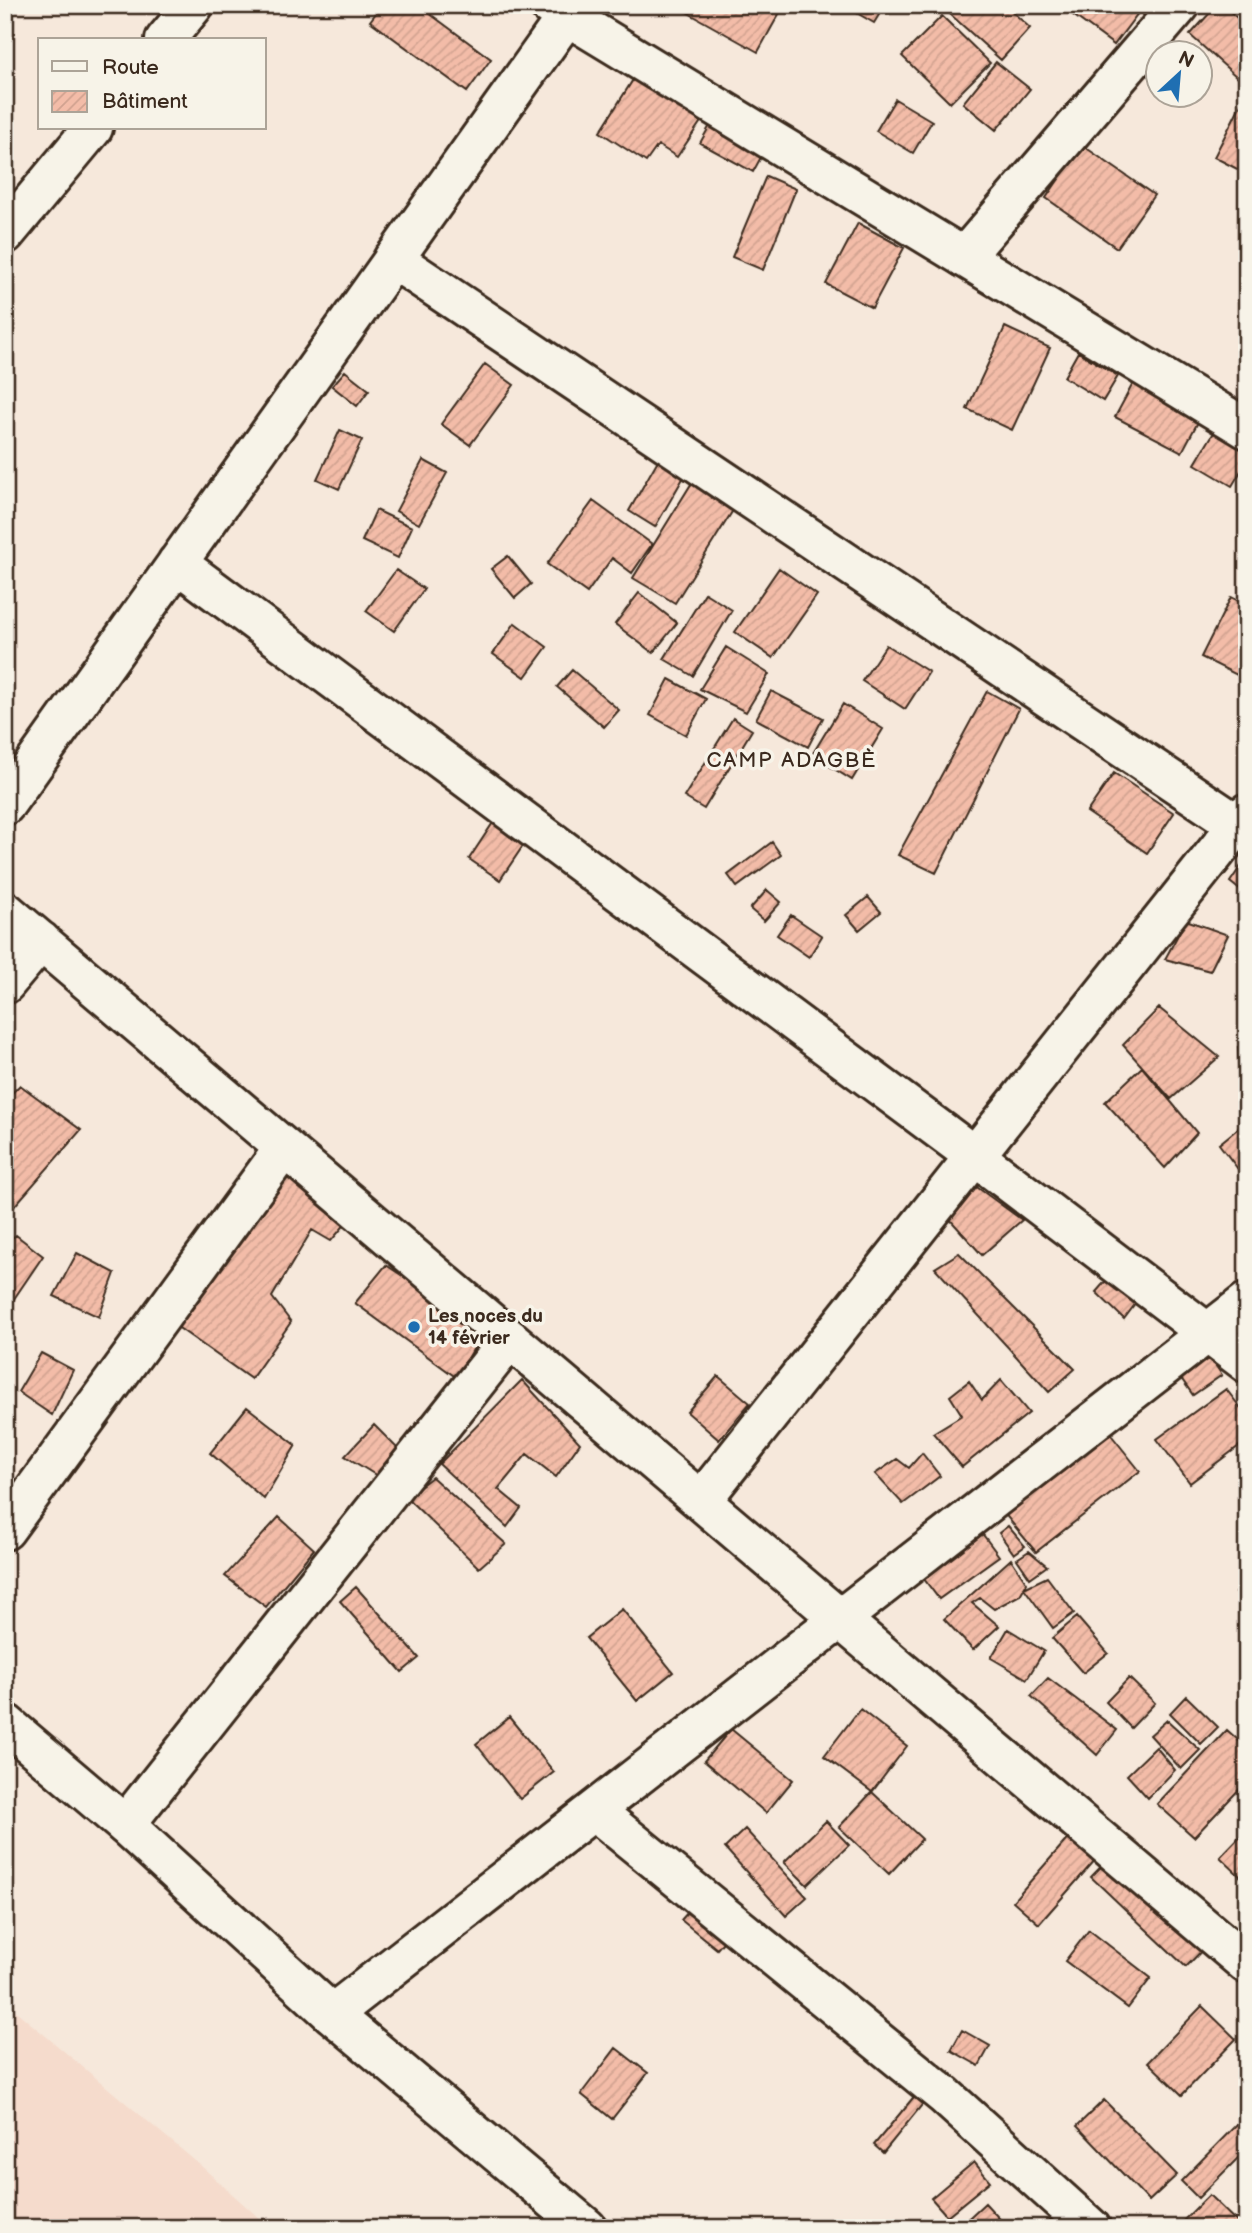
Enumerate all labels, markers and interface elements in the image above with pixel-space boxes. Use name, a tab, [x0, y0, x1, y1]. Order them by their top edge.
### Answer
legend	[38, 38, 266, 130]
north arrow	[1144, 38, 1214, 108]
text: N	[1174, 47, 1197, 74]
text: Route	[102, 55, 159, 80]
text: Bâtiment	[102, 89, 188, 114]
district label: CAMP ADAGBÈ	[706, 748, 878, 773]
place label: Les noces du 14 février	[428, 1305, 543, 1350]
marker: Les noces du 14 février	[406, 1319, 422, 1335]

